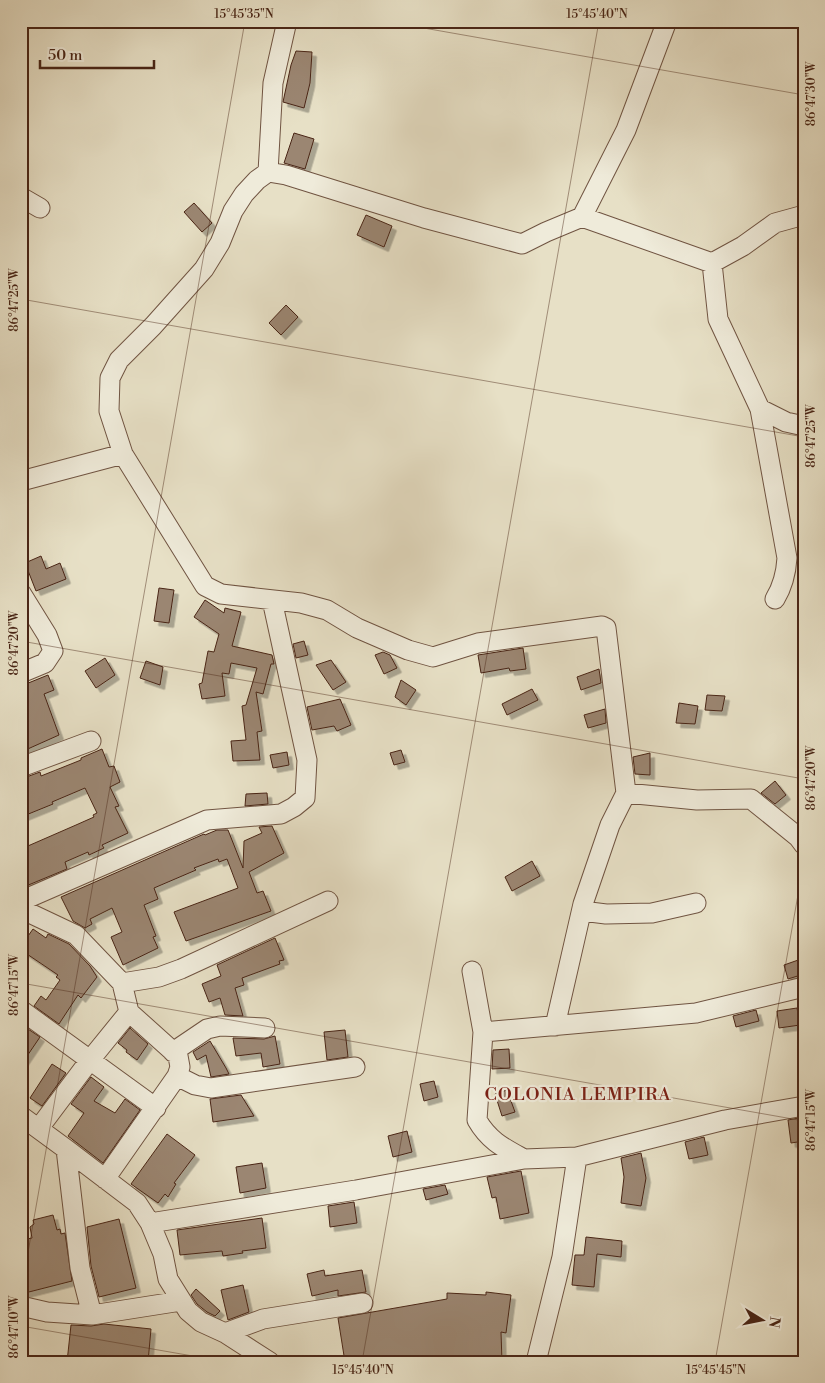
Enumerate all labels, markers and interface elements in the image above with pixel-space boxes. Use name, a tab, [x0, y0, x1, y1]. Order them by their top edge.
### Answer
text: 15°45'35"N	[214, 7, 274, 22]
text: 15°45'40"N	[566, 7, 628, 22]
scale bar	[40, 38, 154, 70]
text: 50 m	[48, 46, 82, 65]
text: 86°47'30"W	[804, 61, 819, 126]
text: 86°47'25"W	[7, 267, 22, 332]
text: 86°47'25"W	[804, 403, 819, 468]
text: 86°47'20"W	[7, 609, 22, 675]
text: 86°47'20"W	[804, 744, 819, 810]
text: 86°47'15"W	[7, 953, 22, 1016]
district label: COLONIA LEMPIRA	[484, 1083, 672, 1106]
text: 86°47'15"W	[804, 1088, 819, 1151]
text: 86°47'10"W	[7, 1295, 22, 1358]
north arrow	[738, 1296, 788, 1346]
text: N	[764, 1315, 784, 1329]
text: 15°45'40"N	[332, 1363, 394, 1378]
text: 15°45'45"N	[686, 1363, 746, 1378]

